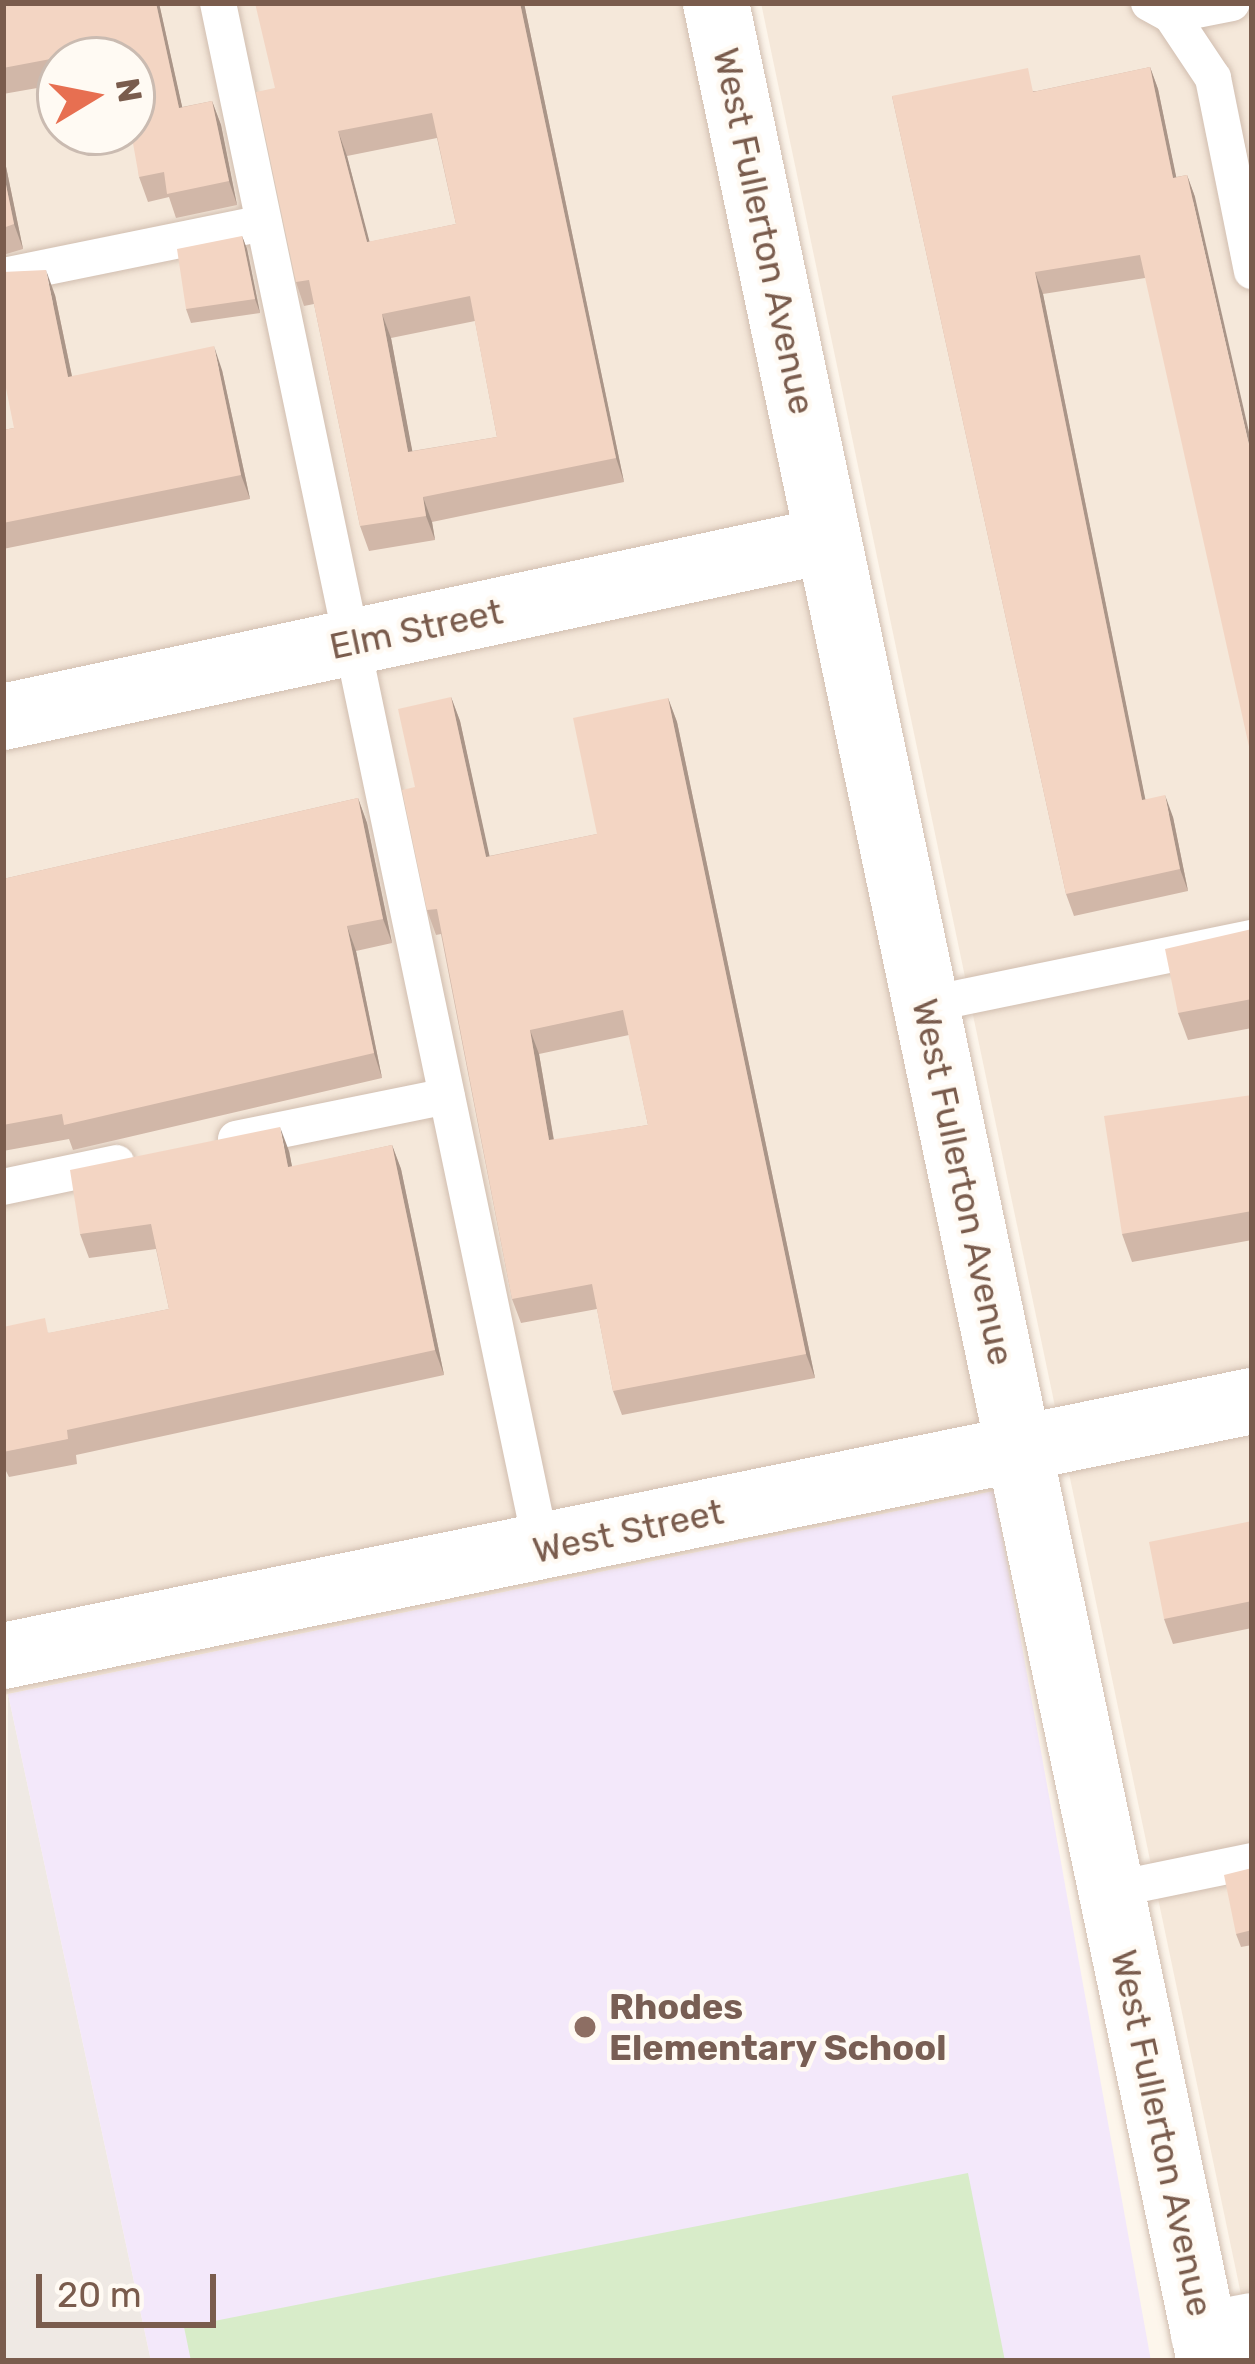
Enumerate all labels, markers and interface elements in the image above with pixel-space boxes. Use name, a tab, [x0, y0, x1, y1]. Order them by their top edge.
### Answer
north arrow	[36, 36, 156, 156]
street label: West Fullerton Avenue	[704, 43, 824, 419]
text: N	[108, 75, 150, 105]
street label: Elm Street	[326, 590, 506, 668]
street label: West Fullerton Avenue	[903, 994, 1023, 1370]
street label: West Street	[529, 1490, 727, 1572]
street label: West Fullerton Avenue	[1102, 1945, 1222, 2321]
place label: Rhodes Elementary School	[609, 1984, 947, 2069]
marker: Rhodes Elementary School	[572, 2014, 598, 2040]
scale bar	[42, 2250, 222, 2324]
text: 20 m	[57, 2273, 142, 2316]

